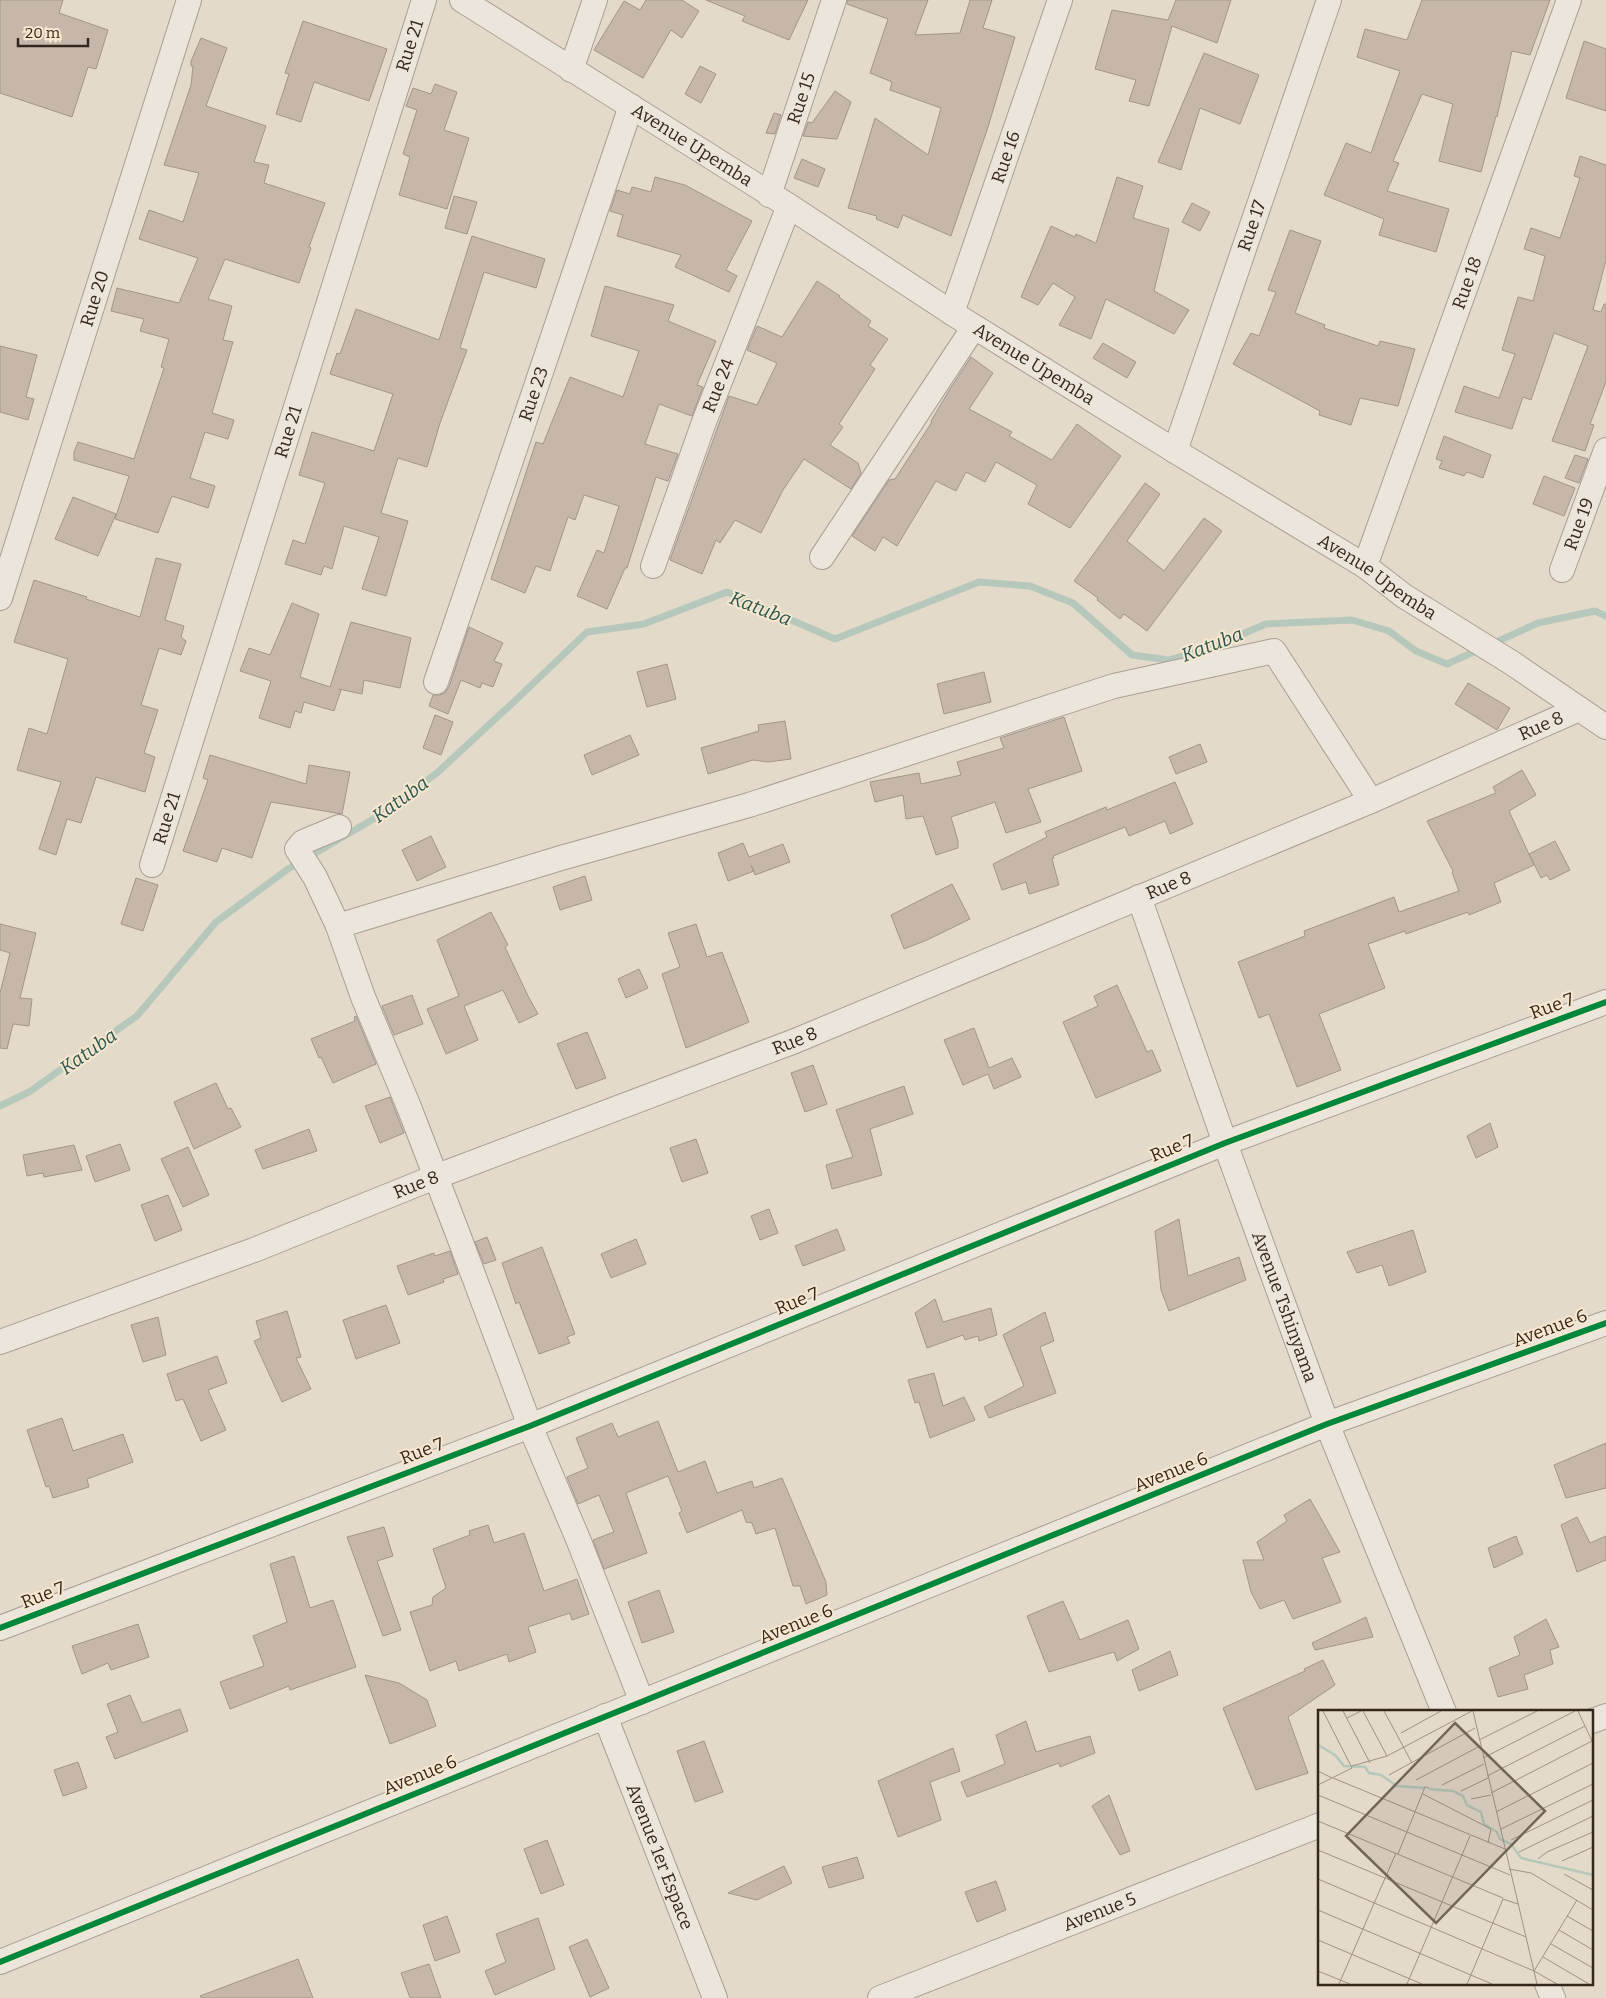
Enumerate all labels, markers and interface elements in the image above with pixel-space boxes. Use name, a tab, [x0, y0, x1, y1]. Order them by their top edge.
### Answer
scale bar	[18, 15, 88, 47]
street label: Rue 21	[391, 16, 428, 74]
text: 20 m	[25, 24, 61, 42]
street label: Rue 15	[782, 70, 820, 127]
street label: Avenue Upemba	[628, 99, 757, 191]
street label: Rue 16	[987, 128, 1025, 186]
street label: Rue 17	[1233, 197, 1271, 254]
street label: Rue 18	[1448, 254, 1487, 312]
street label: Rue 20	[75, 268, 114, 329]
street label: Avenue Upemba	[969, 318, 1099, 410]
street label: Rue 24	[698, 355, 739, 416]
street label: Rue 23	[514, 364, 553, 424]
street label: Rue 21	[270, 403, 307, 461]
street label: Rue 19	[1559, 495, 1599, 553]
street label: Avenue Upemba	[1314, 529, 1441, 625]
water label: Katuba	[727, 586, 795, 631]
water label: Katuba	[1178, 622, 1246, 667]
street label: Rue 8	[1515, 706, 1567, 745]
water label: Katuba	[368, 771, 433, 828]
street label: Rue 21	[148, 789, 185, 847]
street label: Rue 8	[1143, 866, 1195, 904]
street label: Rue 7	[1527, 988, 1577, 1024]
street label: Rue 8	[769, 1022, 821, 1060]
water label: Katuba	[55, 1024, 121, 1079]
street label: Rue 7	[1147, 1129, 1197, 1167]
street label: Rue 8	[390, 1166, 442, 1204]
street label: Avenue Tshinyama	[1247, 1229, 1322, 1385]
street label: Rue 7	[772, 1282, 822, 1320]
street label: Avenue 6	[1510, 1304, 1590, 1352]
street label: Rue 7	[397, 1433, 447, 1469]
street label: Avenue 6	[1131, 1447, 1211, 1497]
street label: Rue 7	[18, 1577, 68, 1613]
street label: Avenue 6	[756, 1599, 836, 1649]
inset map	[1318, 1710, 1594, 1986]
street label: Avenue 6	[380, 1750, 460, 1800]
street label: Avenue 1er Espace	[622, 1781, 698, 1933]
street label: Avenue 5	[1060, 1887, 1139, 1936]

